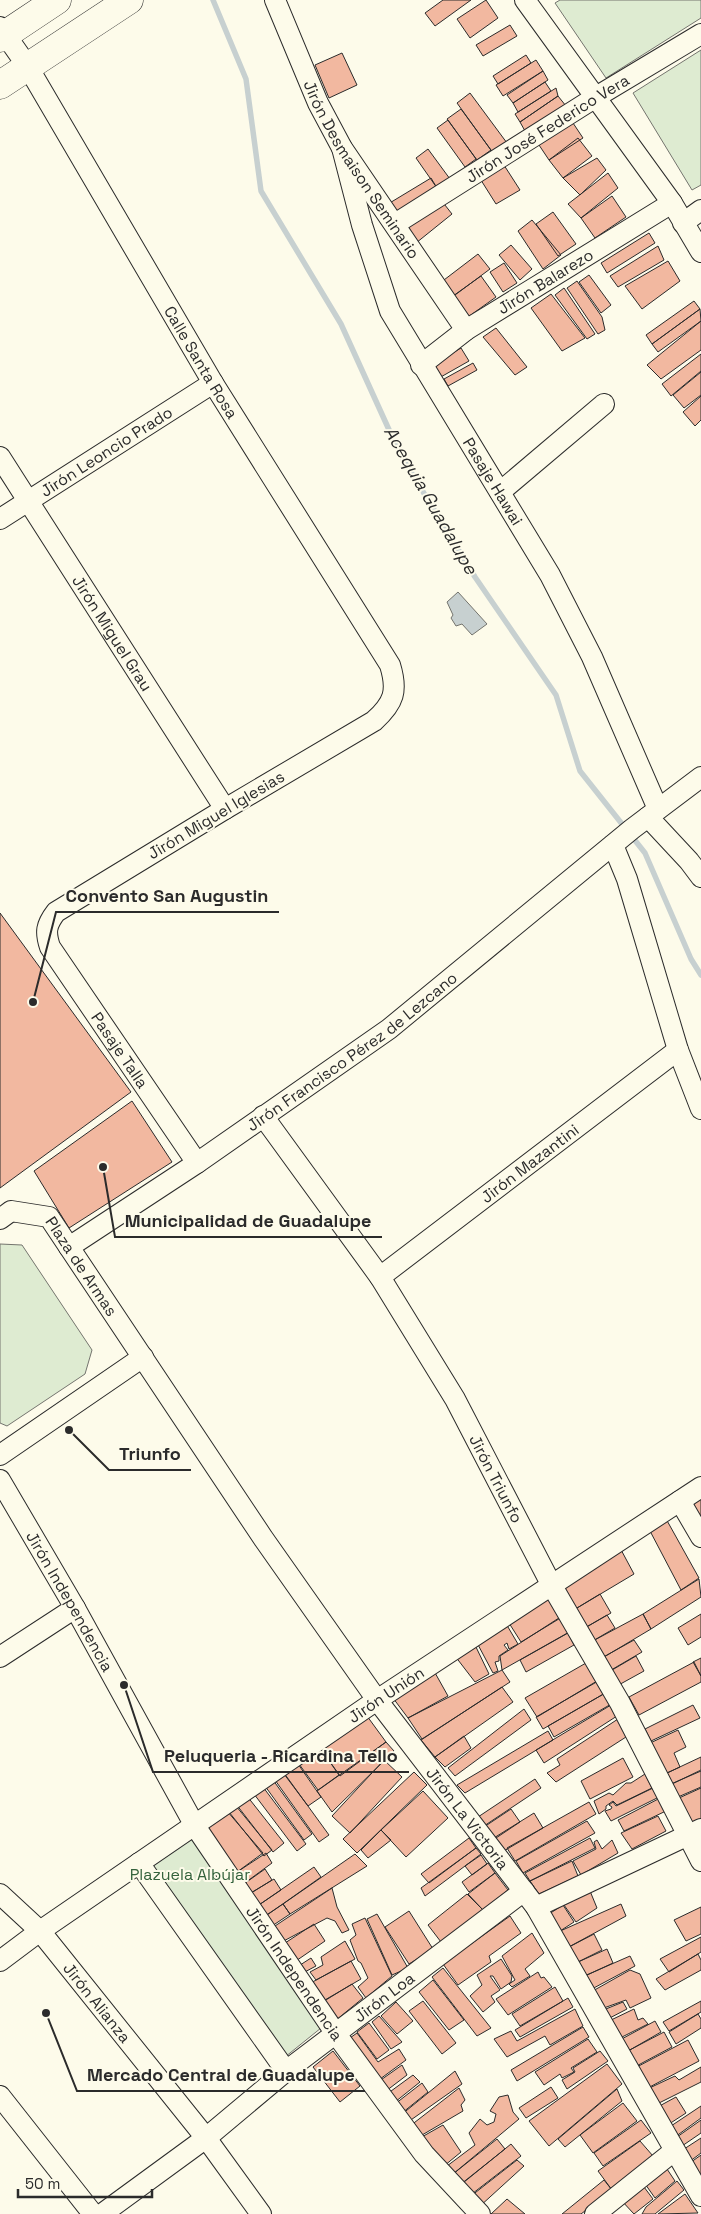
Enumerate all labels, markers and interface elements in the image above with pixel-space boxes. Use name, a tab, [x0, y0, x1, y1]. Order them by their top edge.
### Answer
street label: Jirón José Federico Vera	[462, 69, 633, 187]
street label: Jirón Desmaison Seminario	[299, 77, 425, 263]
street label: Jirón Balarezo	[493, 244, 597, 319]
street label: Calle Santa Rosa	[160, 302, 243, 422]
street label: Jirón Leoncio Prado	[36, 401, 176, 501]
water label: Acequia Guadalupe	[379, 422, 483, 579]
street label: Pasaje Hawai	[458, 433, 528, 529]
street label: Jirón Miguel Grau	[68, 571, 157, 695]
street label: Jirón Miguel Iglesias	[144, 766, 288, 864]
callout: Convento San Augustin	[56, 879, 279, 912]
text: Convento San Augustin	[66, 884, 268, 907]
street label: Jirón Francisco Pérez de Lezcano	[242, 967, 461, 1136]
street label: Pasaje Talla	[87, 1008, 153, 1092]
street label: Jirón Mazantini	[476, 1119, 583, 1207]
callout: Municipalidad de Guadalupe	[115, 1204, 382, 1237]
text: Municipalidad de Guadalupe	[125, 1209, 371, 1232]
street label: Plaza de Armas	[41, 1212, 122, 1320]
street label: Jirón Triunfo	[465, 1431, 528, 1526]
callout: Triunfo	[109, 1437, 191, 1470]
text: Triunfo	[119, 1442, 181, 1465]
street label: Jirón Independencia	[22, 1527, 118, 1675]
street label: Jirón Unión	[344, 1662, 428, 1727]
callout: Peluqueria - Ricardina Tello	[153, 1739, 409, 1772]
text: Peluqueria - Ricardina Tello	[164, 1744, 398, 1767]
street label: Jirón La Victoria	[422, 1763, 514, 1874]
park label: Plazuela Albújar	[130, 1864, 250, 1885]
street label: Jirón Independencia	[242, 1902, 348, 2045]
street label: Jirón Alianza	[59, 1958, 136, 2047]
street label: Jirón Loa	[349, 1967, 419, 2027]
callout: Mercado Central de Guadalupe	[77, 2058, 365, 2091]
text: Mercado Central de Guadalupe	[87, 2063, 355, 2086]
scale bar	[18, 2166, 151, 2198]
text: 50 m	[25, 2174, 60, 2193]

